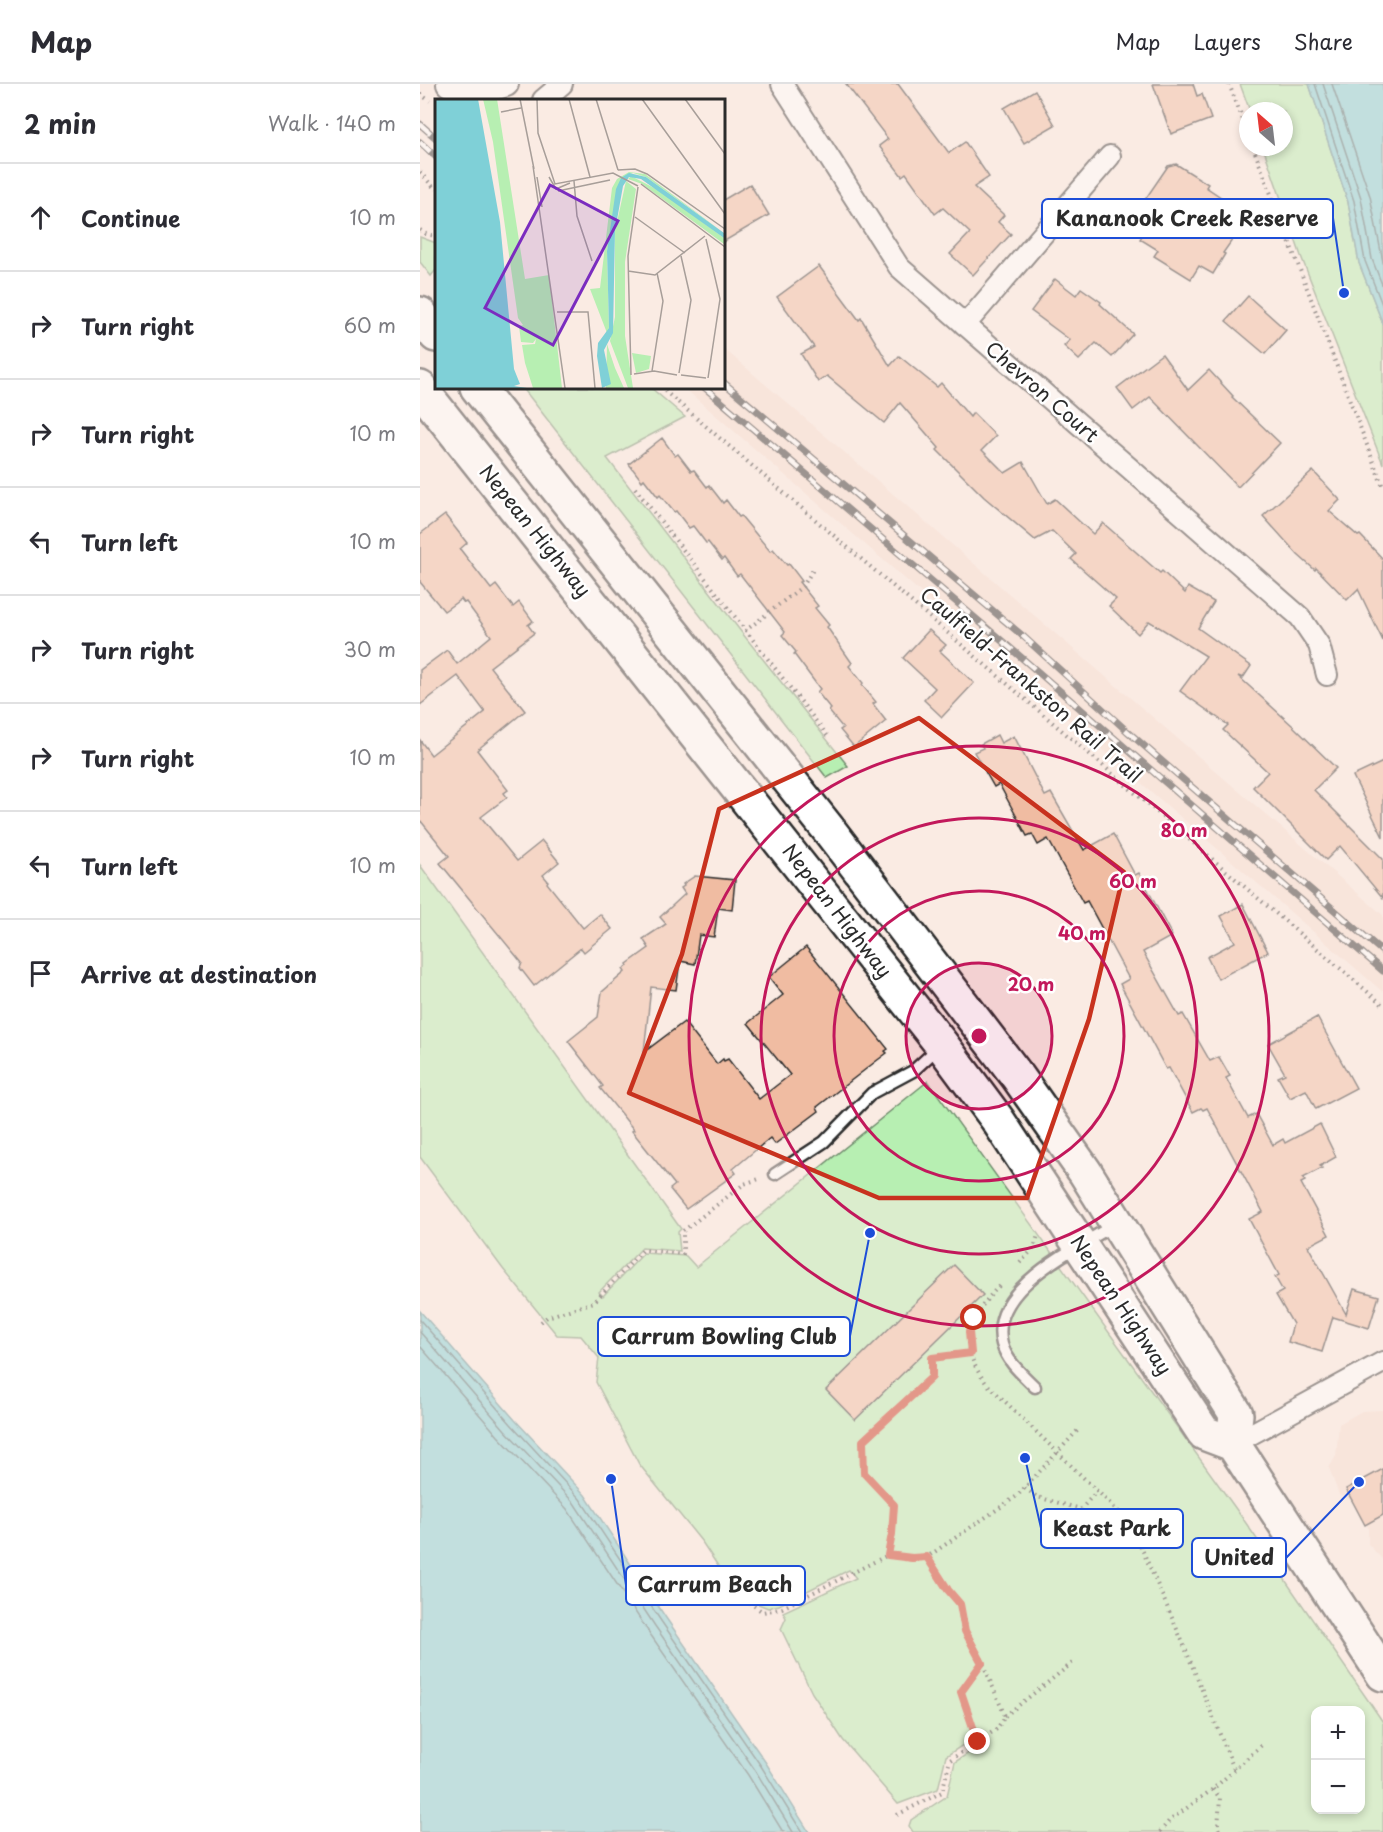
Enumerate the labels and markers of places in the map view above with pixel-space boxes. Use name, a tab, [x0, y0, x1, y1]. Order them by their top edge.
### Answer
callout: Kananook Creek Reserve	[1042, 199, 1333, 238]
centre of rings	[969, 1026, 989, 1046]
callout: Carrum Bowling Club	[598, 1317, 850, 1356]
callout: Keast Park	[1041, 1509, 1183, 1548]
callout: United	[1192, 1538, 1286, 1577]
callout: Carrum Beach	[626, 1566, 805, 1605]

